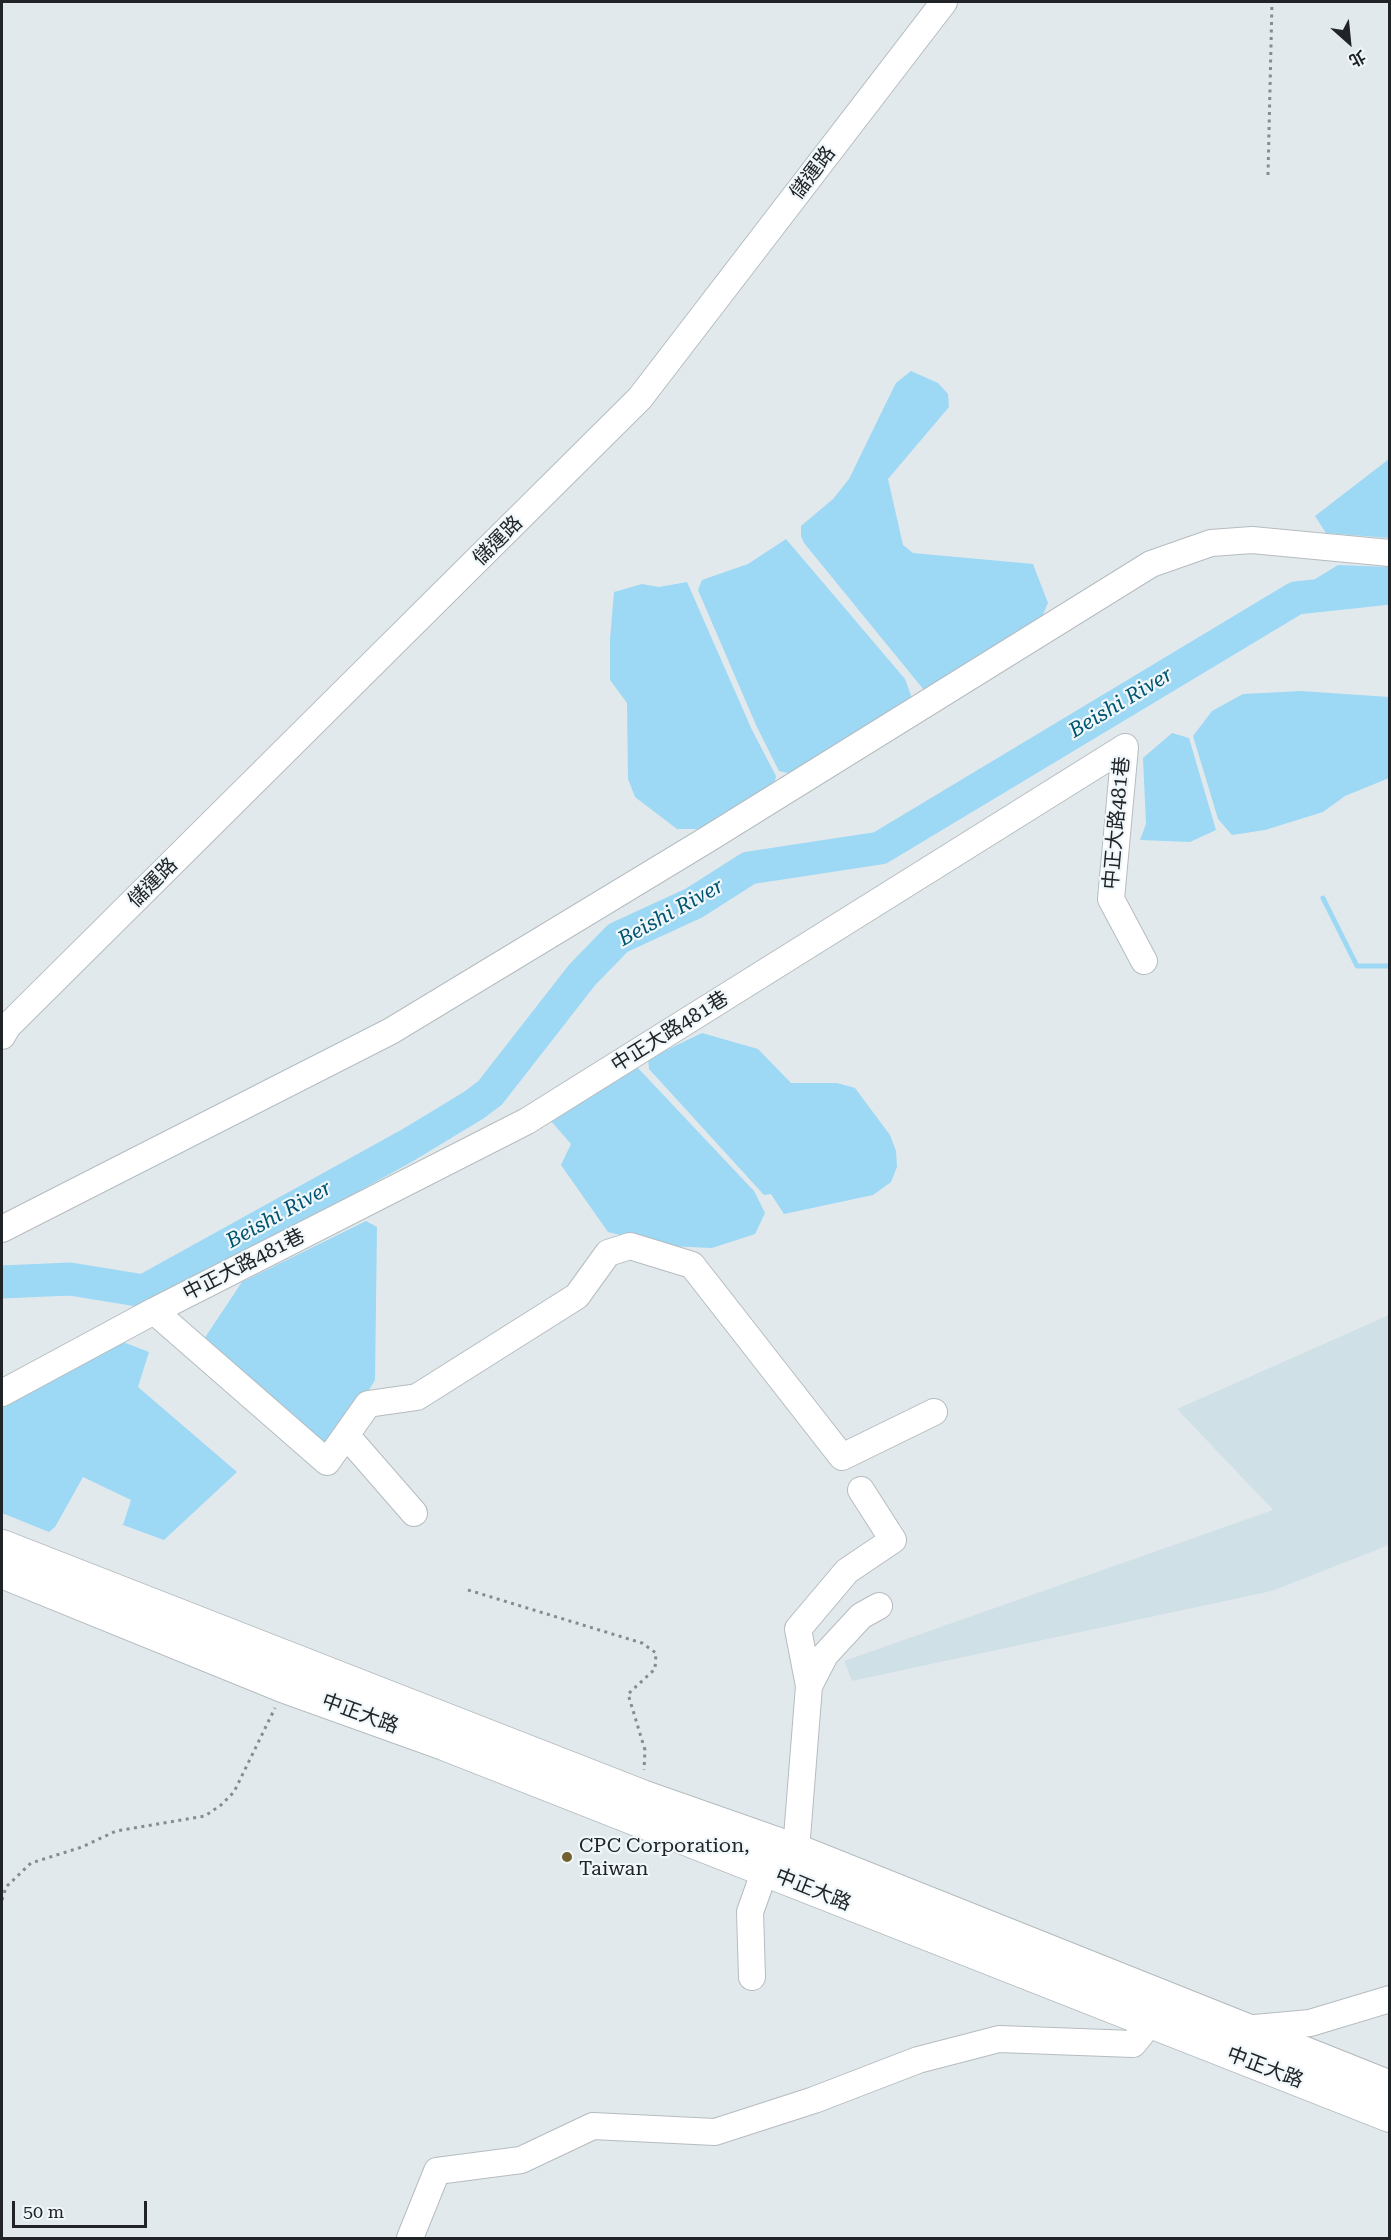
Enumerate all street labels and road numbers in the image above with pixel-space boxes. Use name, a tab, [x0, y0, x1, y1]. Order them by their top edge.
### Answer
street label: 儲運路	[785, 142, 841, 204]
street label: 儲運路	[468, 511, 528, 571]
street label: 中正大路481巷	[1099, 755, 1135, 891]
street label: 儲運路	[123, 853, 183, 913]
street label: 中正大路481巷	[607, 986, 733, 1078]
street label: 中正大路481巷	[179, 1224, 309, 1306]
street label: 中正大路	[318, 1689, 402, 1739]
street label: 中正大路	[771, 1864, 855, 1916]
street label: 中正大路	[1223, 2042, 1307, 2094]

